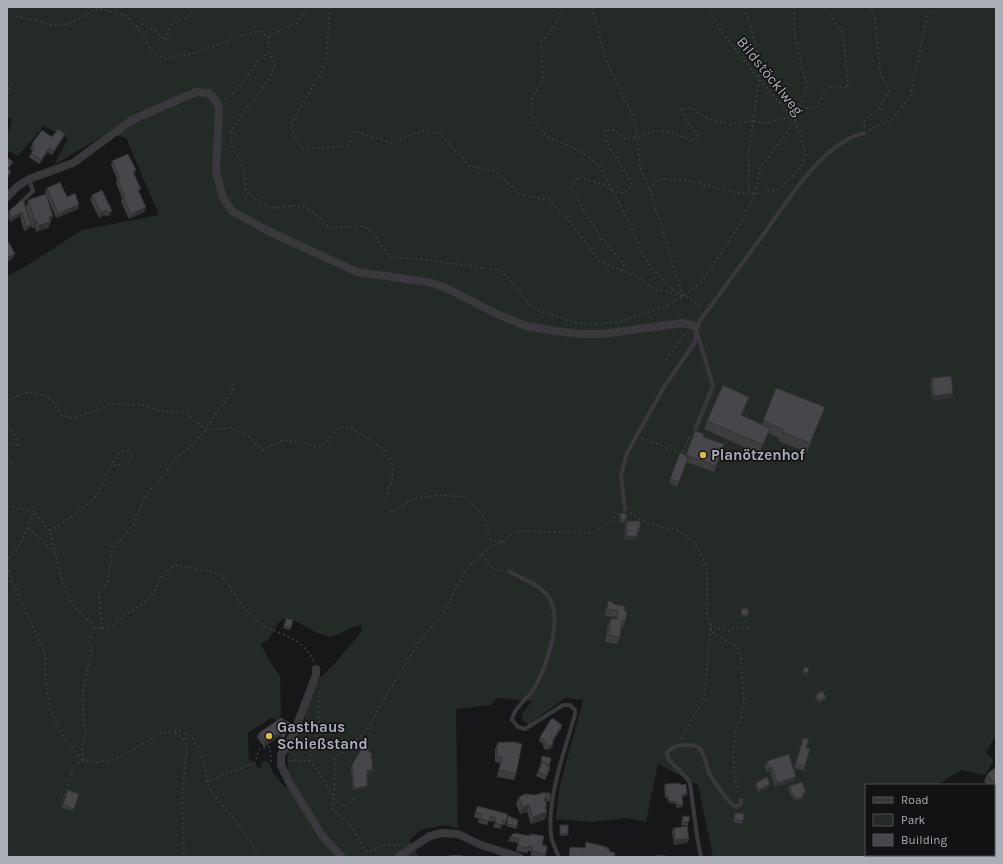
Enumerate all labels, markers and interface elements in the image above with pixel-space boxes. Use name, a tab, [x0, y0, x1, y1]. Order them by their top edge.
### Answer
street label: Bildstöcklweg	[733, 33, 808, 119]
place label: Planötzenhof	[711, 446, 805, 464]
marker: Planötzenhof	[698, 450, 708, 460]
place label: Gasthaus Schießstand	[277, 718, 368, 753]
marker: Gasthaus Schießstand	[264, 731, 274, 741]
legend	[865, 784, 995, 856]
text: Road	[901, 793, 929, 807]
text: Park	[901, 813, 926, 827]
text: Building	[901, 833, 948, 847]

